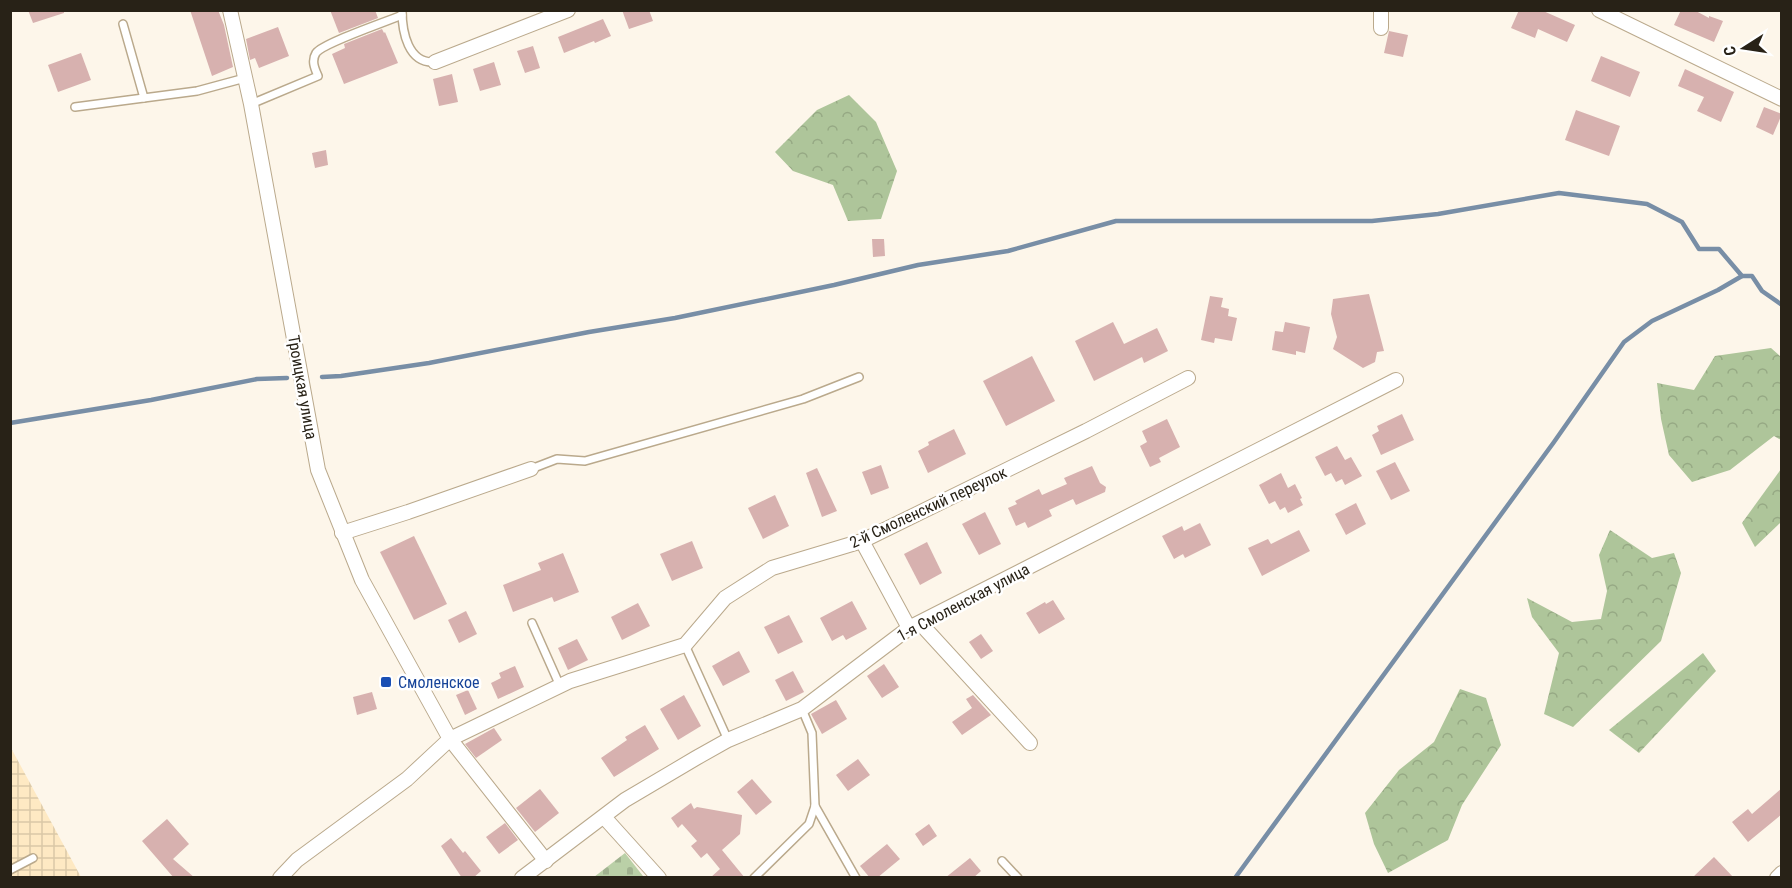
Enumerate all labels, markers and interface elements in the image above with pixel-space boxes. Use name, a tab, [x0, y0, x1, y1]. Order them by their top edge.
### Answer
north arrow	[1714, 18, 1774, 78]
text: С	[1720, 45, 1740, 57]
street label: Троицкая улица	[284, 334, 321, 441]
street label: 2-й Смоленский переулок	[847, 463, 1010, 552]
street label: 1-я Смоленская улица	[894, 559, 1033, 645]
place label: Смоленское	[398, 673, 480, 692]
marker: Смоленское	[379, 675, 393, 689]

